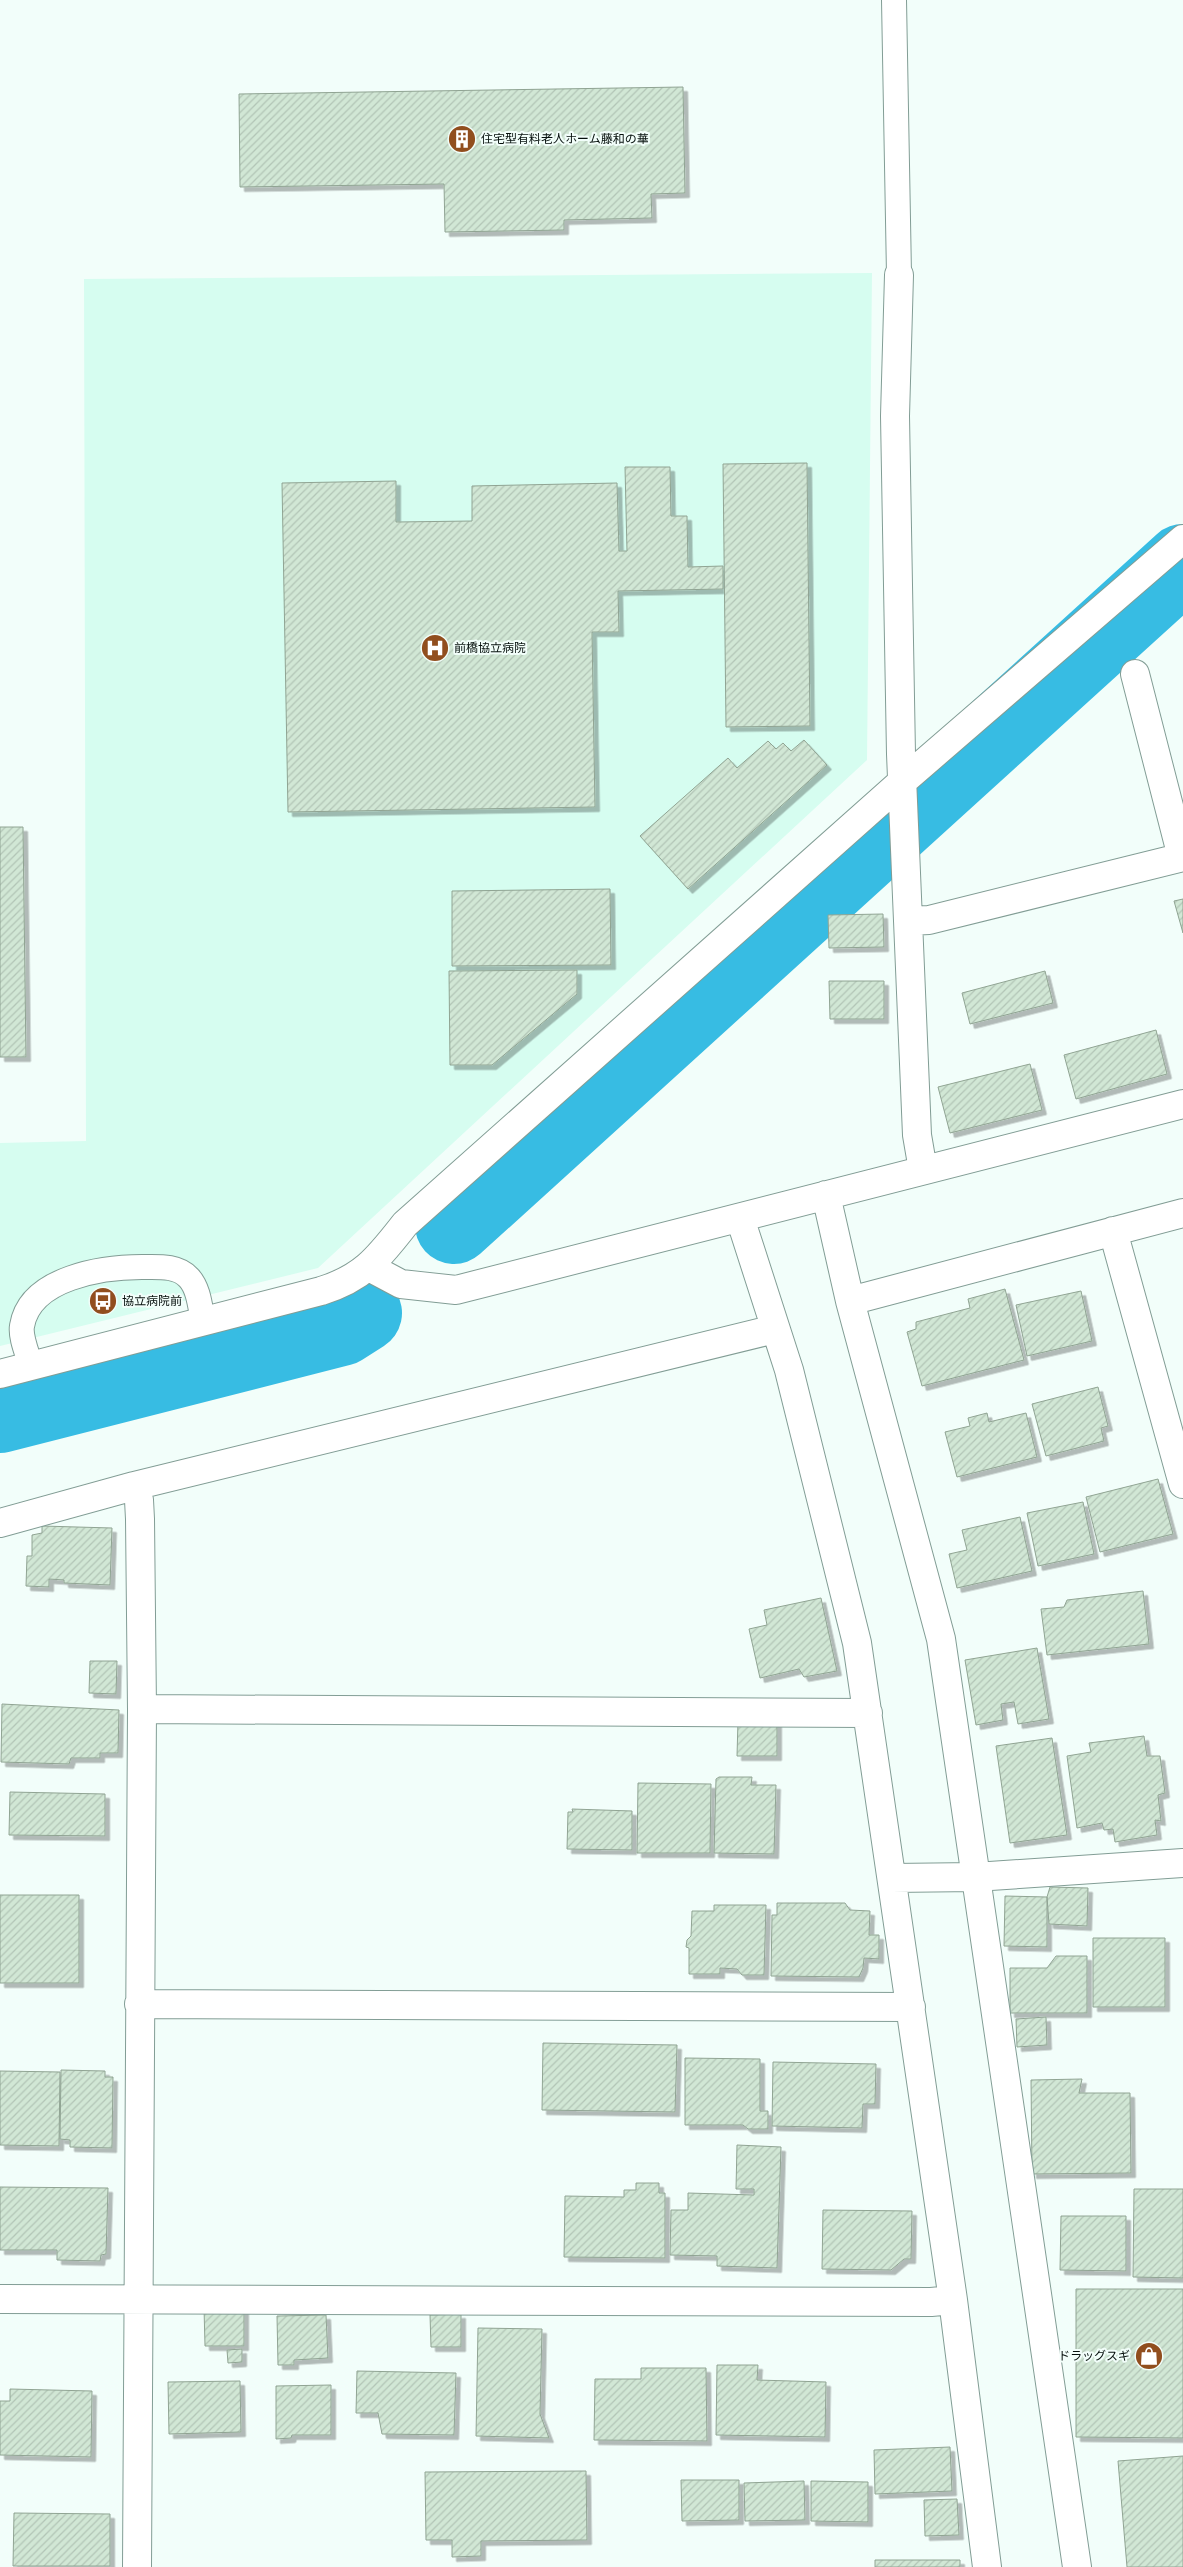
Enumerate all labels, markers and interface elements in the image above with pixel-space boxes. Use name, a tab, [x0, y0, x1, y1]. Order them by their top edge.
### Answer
building icon: 住宅型有料老人ホーム藤和の華	[447, 124, 477, 154]
place label: 住宅型有料老人ホーム藤和の華	[481, 132, 649, 146]
hospital icon: 前橋協立病院	[420, 633, 450, 663]
place label: 前橋協立病院	[454, 641, 526, 655]
bus stop icon: 協立病院前	[88, 1286, 118, 1316]
place label: 協立病院前	[122, 1294, 182, 1308]
shop icon: ドラッグスギ	[1134, 2341, 1164, 2371]
place label: ドラッグスギ	[1058, 2349, 1130, 2363]

